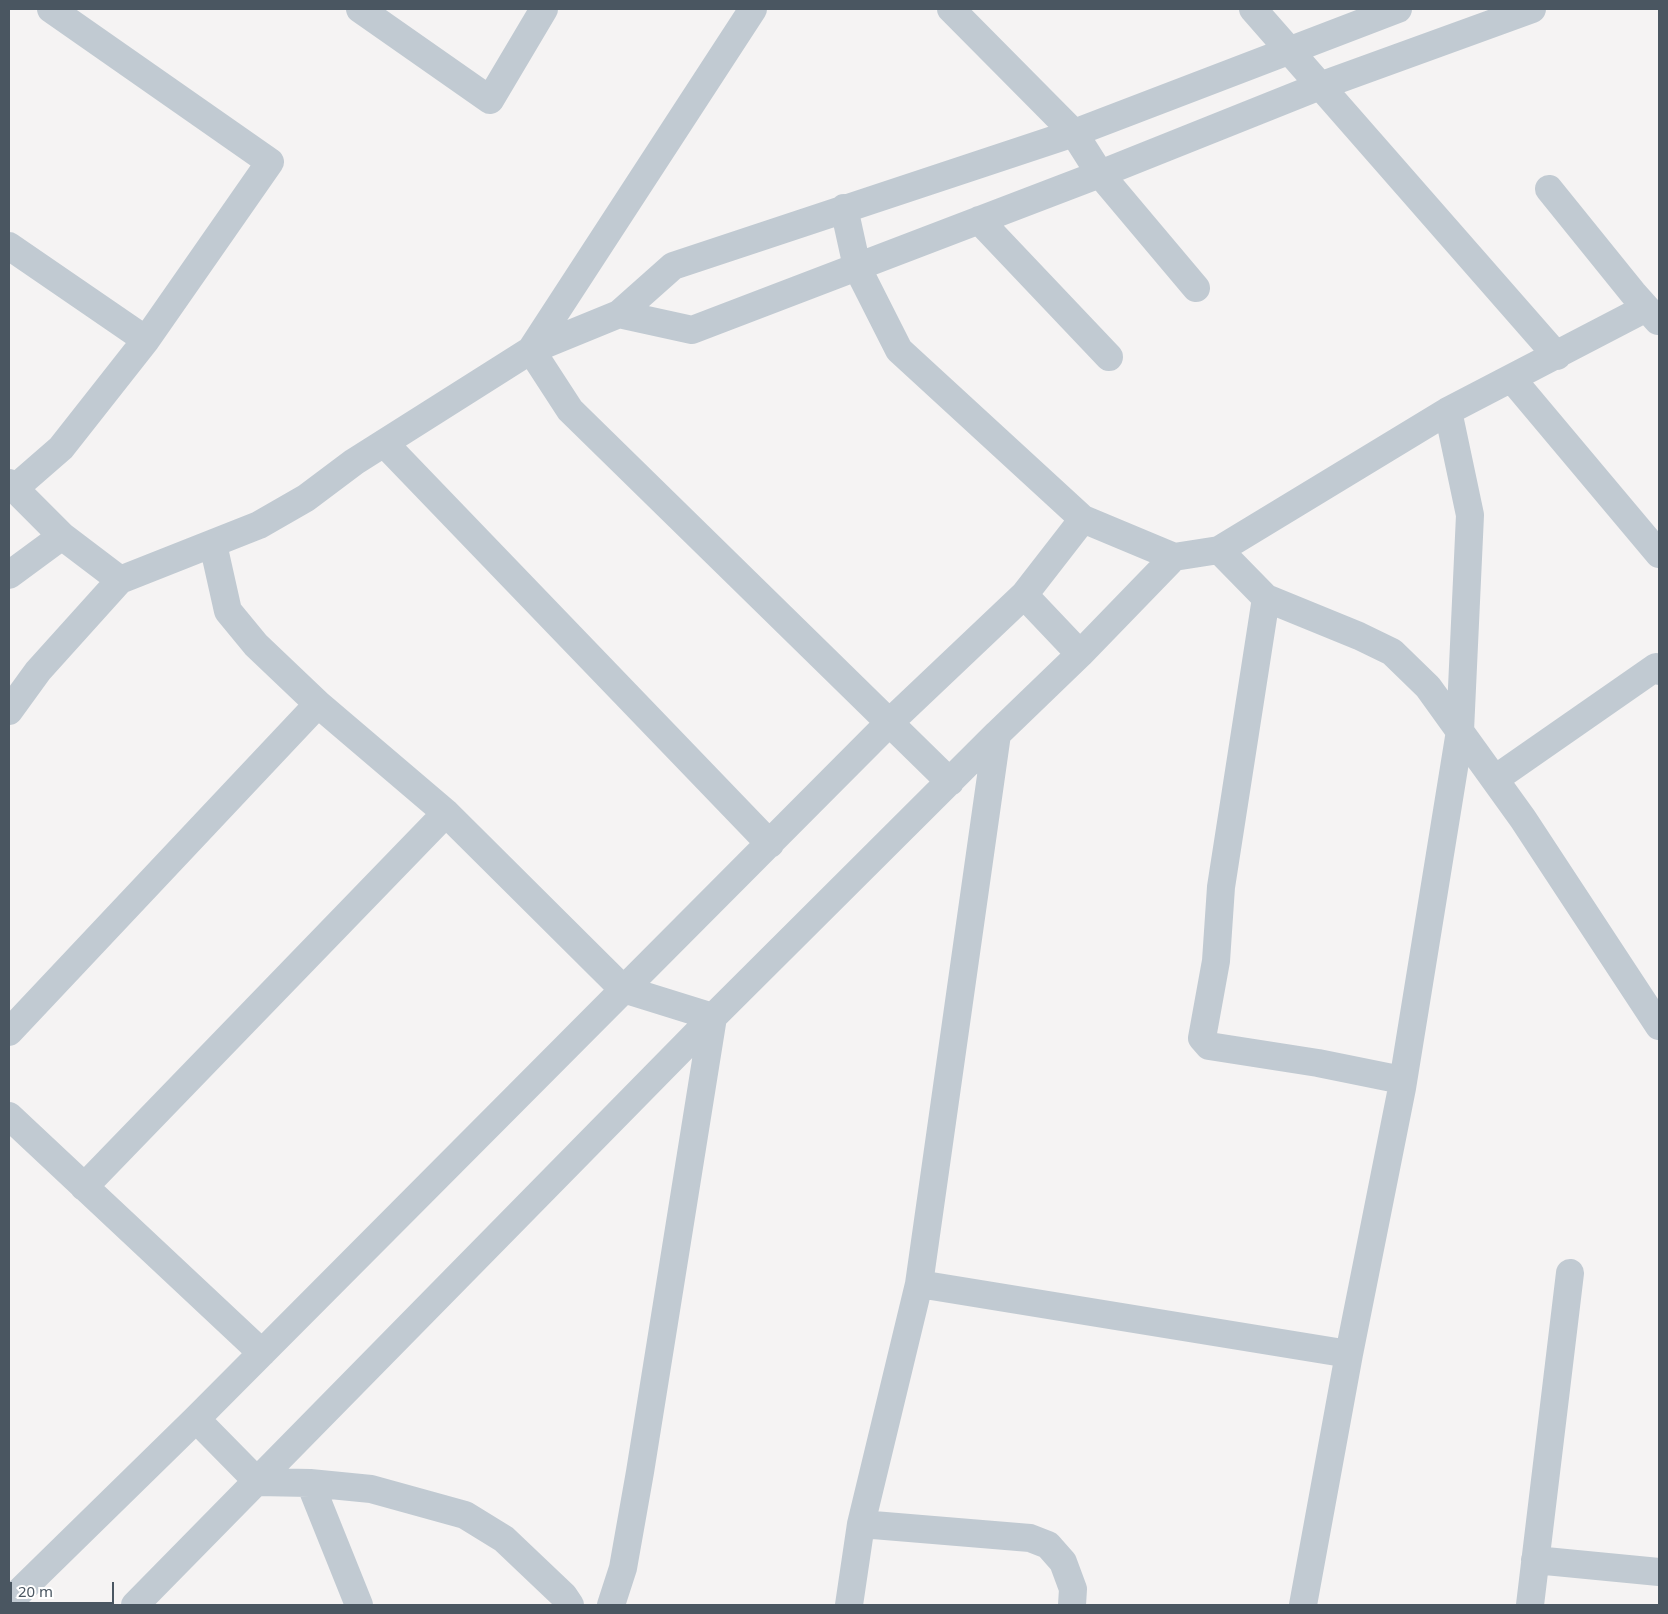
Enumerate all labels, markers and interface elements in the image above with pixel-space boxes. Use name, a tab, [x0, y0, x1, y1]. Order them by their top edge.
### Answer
scale bar	[12, 1572, 116, 1604]
text: 20 m	[18, 1581, 53, 1601]

